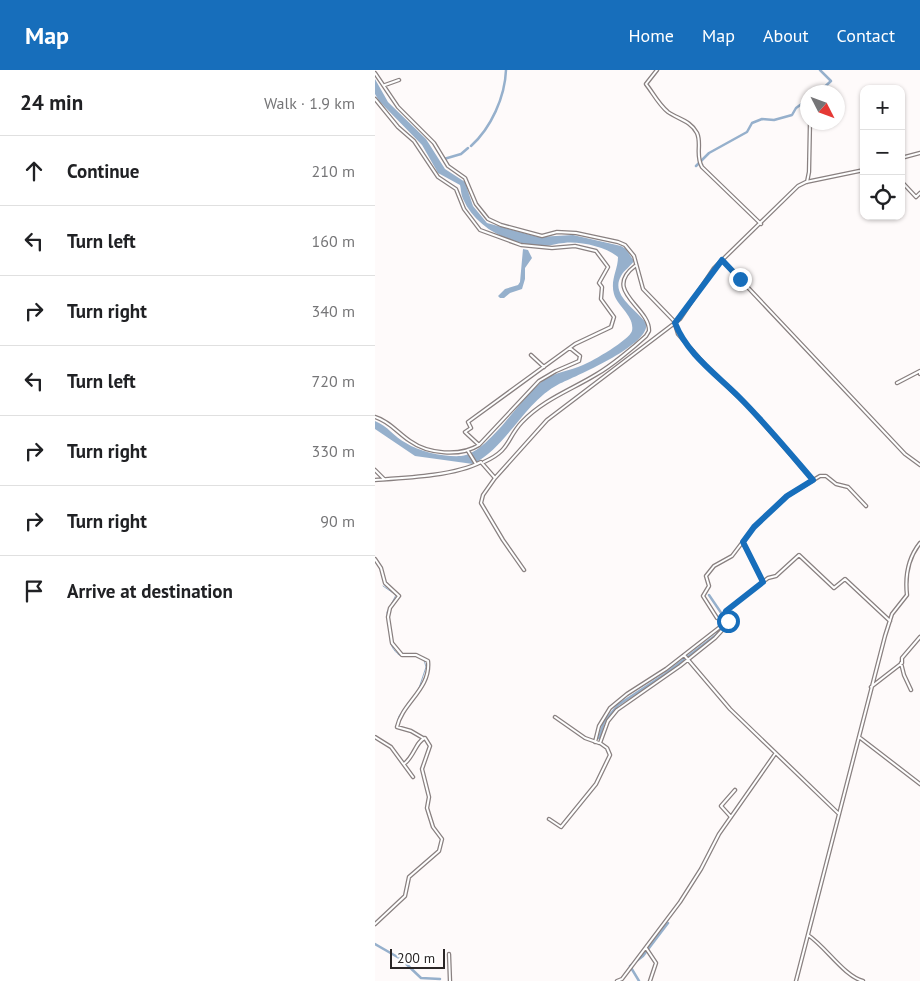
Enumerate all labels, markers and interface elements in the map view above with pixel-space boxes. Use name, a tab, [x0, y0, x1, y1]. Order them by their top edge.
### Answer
text: Map	[25, 20, 69, 51]
text: Home	[628, 24, 674, 47]
text: Map	[702, 24, 735, 47]
text: About	[763, 24, 809, 47]
text: Contact	[837, 24, 895, 47]
north arrow	[800, 85, 845, 130]
map controls	[860, 85, 905, 220]
button: +	[860, 85, 905, 130]
text: 24 min	[20, 89, 83, 116]
text: Walk · 1.9 km	[264, 93, 355, 113]
button: −	[860, 130, 905, 175]
icon: ahead	[20, 157, 48, 185]
text: Continue	[67, 159, 139, 183]
text: 210 m	[312, 161, 355, 181]
button: locate	[860, 175, 905, 220]
icon: left	[20, 227, 48, 255]
text: Turn left	[67, 229, 136, 253]
text: 160 m	[312, 231, 355, 251]
route end	[729, 268, 752, 291]
icon: right	[20, 297, 48, 325]
text: Turn right	[67, 299, 147, 323]
text: 340 m	[312, 301, 355, 321]
icon: left	[20, 367, 48, 395]
text: Turn left	[67, 369, 136, 393]
text: 720 m	[312, 371, 355, 391]
icon: right	[20, 437, 48, 465]
text: Turn right	[67, 439, 147, 463]
text: 330 m	[312, 441, 355, 461]
icon: right	[20, 507, 48, 535]
text: Turn right	[67, 509, 147, 533]
text: 90 m	[320, 511, 355, 531]
icon: arrive	[20, 577, 48, 605]
text: Arrive at destination	[67, 579, 233, 603]
route start	[717, 610, 740, 633]
scale bar	[390, 946, 445, 969]
text: 200 m	[397, 949, 435, 967]

